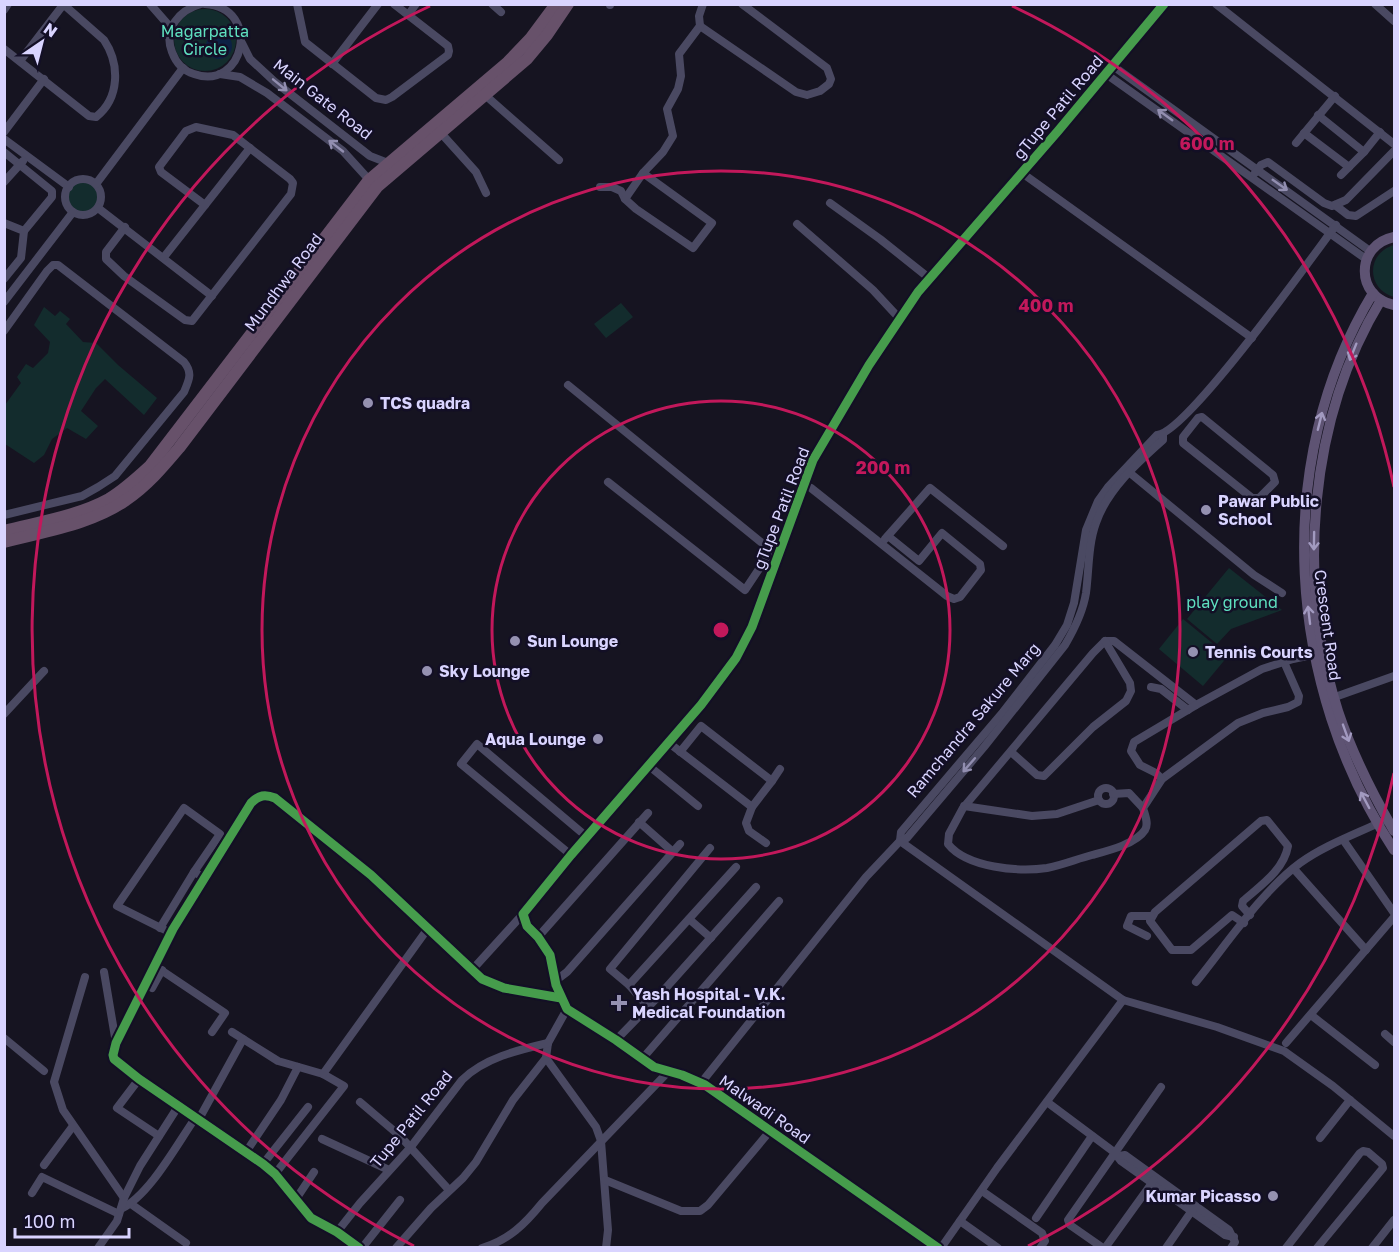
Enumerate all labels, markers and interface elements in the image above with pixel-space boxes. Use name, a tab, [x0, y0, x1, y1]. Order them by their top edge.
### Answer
north arrow	[12, 12, 72, 72]
text: N	[40, 18, 61, 41]
park label: Magarpatta Circle	[161, 21, 249, 59]
street label: gTupe Patil Road	[1009, 51, 1107, 163]
street label: Main Gate Road	[270, 54, 376, 144]
one-way arrow	[271, 79, 287, 92]
one-way arrow	[1158, 109, 1174, 122]
text: 600 m	[1179, 132, 1235, 154]
one-way arrow	[328, 140, 344, 153]
one-way arrow	[1272, 179, 1288, 191]
street label: Mundhwa Road	[240, 229, 326, 335]
text: 400 m	[1019, 294, 1073, 316]
one-way arrow	[1347, 342, 1358, 360]
place label: TCS quadra	[380, 393, 470, 413]
marker: TCS quadra	[361, 396, 375, 410]
one-way arrow	[1315, 412, 1327, 431]
street label: gTupe Patil Road	[748, 444, 814, 572]
text: 200 m	[856, 456, 910, 478]
place label: Pawar Public School	[1218, 491, 1319, 529]
marker: Pawar Public School	[1199, 503, 1213, 517]
one-way arrow	[1308, 531, 1320, 551]
street label: Crescent Road	[1310, 568, 1346, 682]
park label: play ground	[1186, 592, 1278, 612]
one-way arrow	[1303, 605, 1314, 625]
centre of rings	[711, 620, 731, 640]
place label: Sun Lounge	[527, 631, 618, 651]
marker: Sun Lounge	[508, 634, 522, 648]
street label: Ramchandra Sakure Marg	[902, 638, 1044, 802]
place label: Tennis Courts	[1205, 642, 1313, 662]
marker: Tennis Courts	[1186, 645, 1200, 659]
place label: Sky Lounge	[439, 661, 530, 681]
marker: Sky Lounge	[420, 664, 434, 678]
one-way arrow	[1342, 723, 1353, 742]
place label: Aqua Lounge	[485, 729, 586, 749]
marker: Aqua Lounge	[591, 732, 605, 746]
one-way arrow	[962, 757, 976, 772]
one-way arrow	[1359, 792, 1371, 809]
place label: Yash Hospital - V.K. Medical Foundation	[632, 984, 786, 1022]
marker: Yash Hospital - V.K. Medical Foundation	[610, 994, 628, 1012]
street label: Tupe Patil Road	[366, 1066, 456, 1172]
street label: Malwadi Road	[716, 1070, 814, 1148]
place label: Kumar Picasso	[1146, 1186, 1261, 1206]
marker: Kumar Picasso	[1266, 1189, 1280, 1203]
scale bar	[15, 1201, 129, 1239]
text: 100 m	[24, 1210, 75, 1232]

